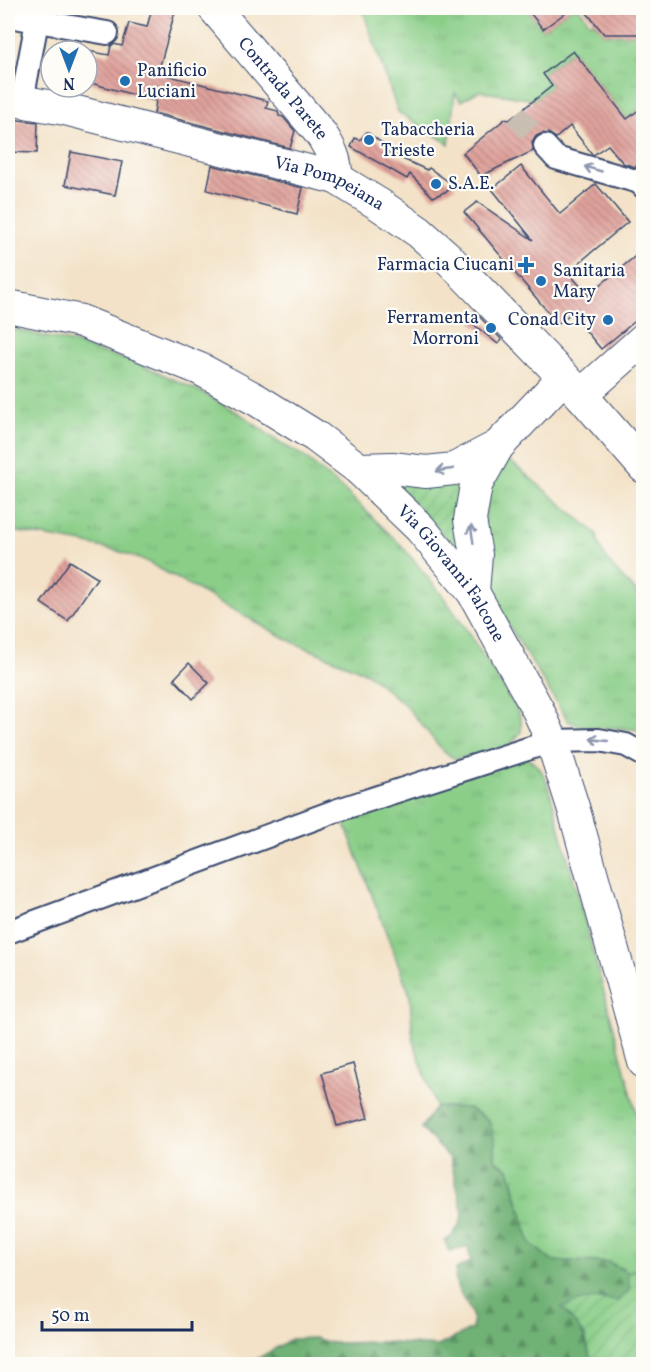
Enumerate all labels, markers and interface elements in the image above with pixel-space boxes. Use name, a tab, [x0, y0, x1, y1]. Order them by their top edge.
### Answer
street label: Contrada Parete	[232, 32, 334, 145]
north arrow	[39, 39, 99, 99]
place label: Panificio Luciani	[137, 59, 207, 105]
text: N	[63, 71, 75, 93]
marker: Panificio Luciani	[118, 74, 132, 88]
place label: Tabaccheria Trieste	[381, 118, 475, 164]
marker: Tabaccheria Trieste	[362, 133, 376, 147]
street label: Via Pompeiana	[271, 150, 389, 217]
one-way arrow	[584, 163, 603, 174]
place label: S.A.E.	[448, 172, 494, 197]
marker: S.A.E.	[429, 177, 443, 191]
place label: Farmacia Ciucani	[377, 253, 514, 278]
marker: Farmacia Ciucani	[519, 258, 533, 272]
place label: Sanitaria Mary	[553, 259, 625, 305]
marker: Sanitaria Mary	[534, 274, 548, 288]
place label: Ferramenta Morroni	[387, 306, 479, 352]
place label: Conad City	[508, 308, 596, 333]
marker: Conad City	[601, 313, 615, 327]
marker: Ferramenta Morroni	[484, 321, 498, 335]
one-way arrow	[436, 465, 455, 476]
street label: Via Giovanni Falcone	[391, 499, 511, 647]
one-way arrow	[467, 525, 478, 545]
one-way arrow	[590, 735, 609, 746]
scale bar	[42, 1294, 192, 1332]
text: 50 m	[51, 1304, 90, 1329]

